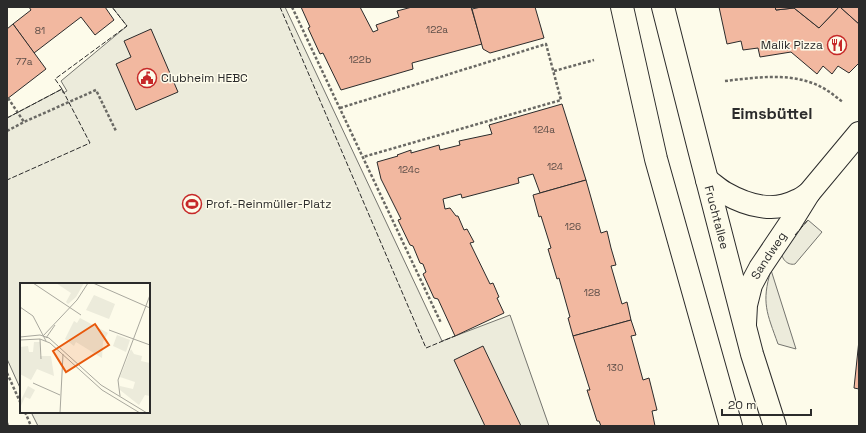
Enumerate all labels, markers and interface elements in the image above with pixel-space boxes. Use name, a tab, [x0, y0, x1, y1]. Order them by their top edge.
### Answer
house number: 122a	[426, 23, 448, 36]
house number: 81	[35, 24, 45, 37]
restaurant icon: Malik Pizza	[826, 34, 848, 56]
place label: Malik Pizza	[761, 37, 823, 53]
house number: 122b	[349, 53, 371, 66]
house number: 77a	[15, 55, 33, 68]
public building icon: Clubheim HEBC	[136, 67, 158, 89]
place label: Clubheim HEBC	[161, 70, 248, 86]
district label: Eimsbüttel	[731, 103, 813, 124]
house number: 124a	[533, 123, 555, 136]
house number: 124	[547, 160, 563, 173]
house number: 124c	[398, 163, 420, 176]
street label: Fruchtallee	[701, 184, 733, 251]
sports icon: Prof.-Reinmüller-Platz	[181, 193, 203, 215]
place label: Prof.-Reinmüller-Platz	[206, 196, 332, 212]
house number: 126	[565, 220, 581, 233]
street label: Sandweg	[747, 229, 790, 282]
inset map	[20, 283, 150, 413]
house number: 128	[584, 286, 600, 299]
house number: 130	[607, 361, 623, 374]
scale bar	[722, 391, 811, 417]
text: 20 m	[728, 397, 756, 413]

